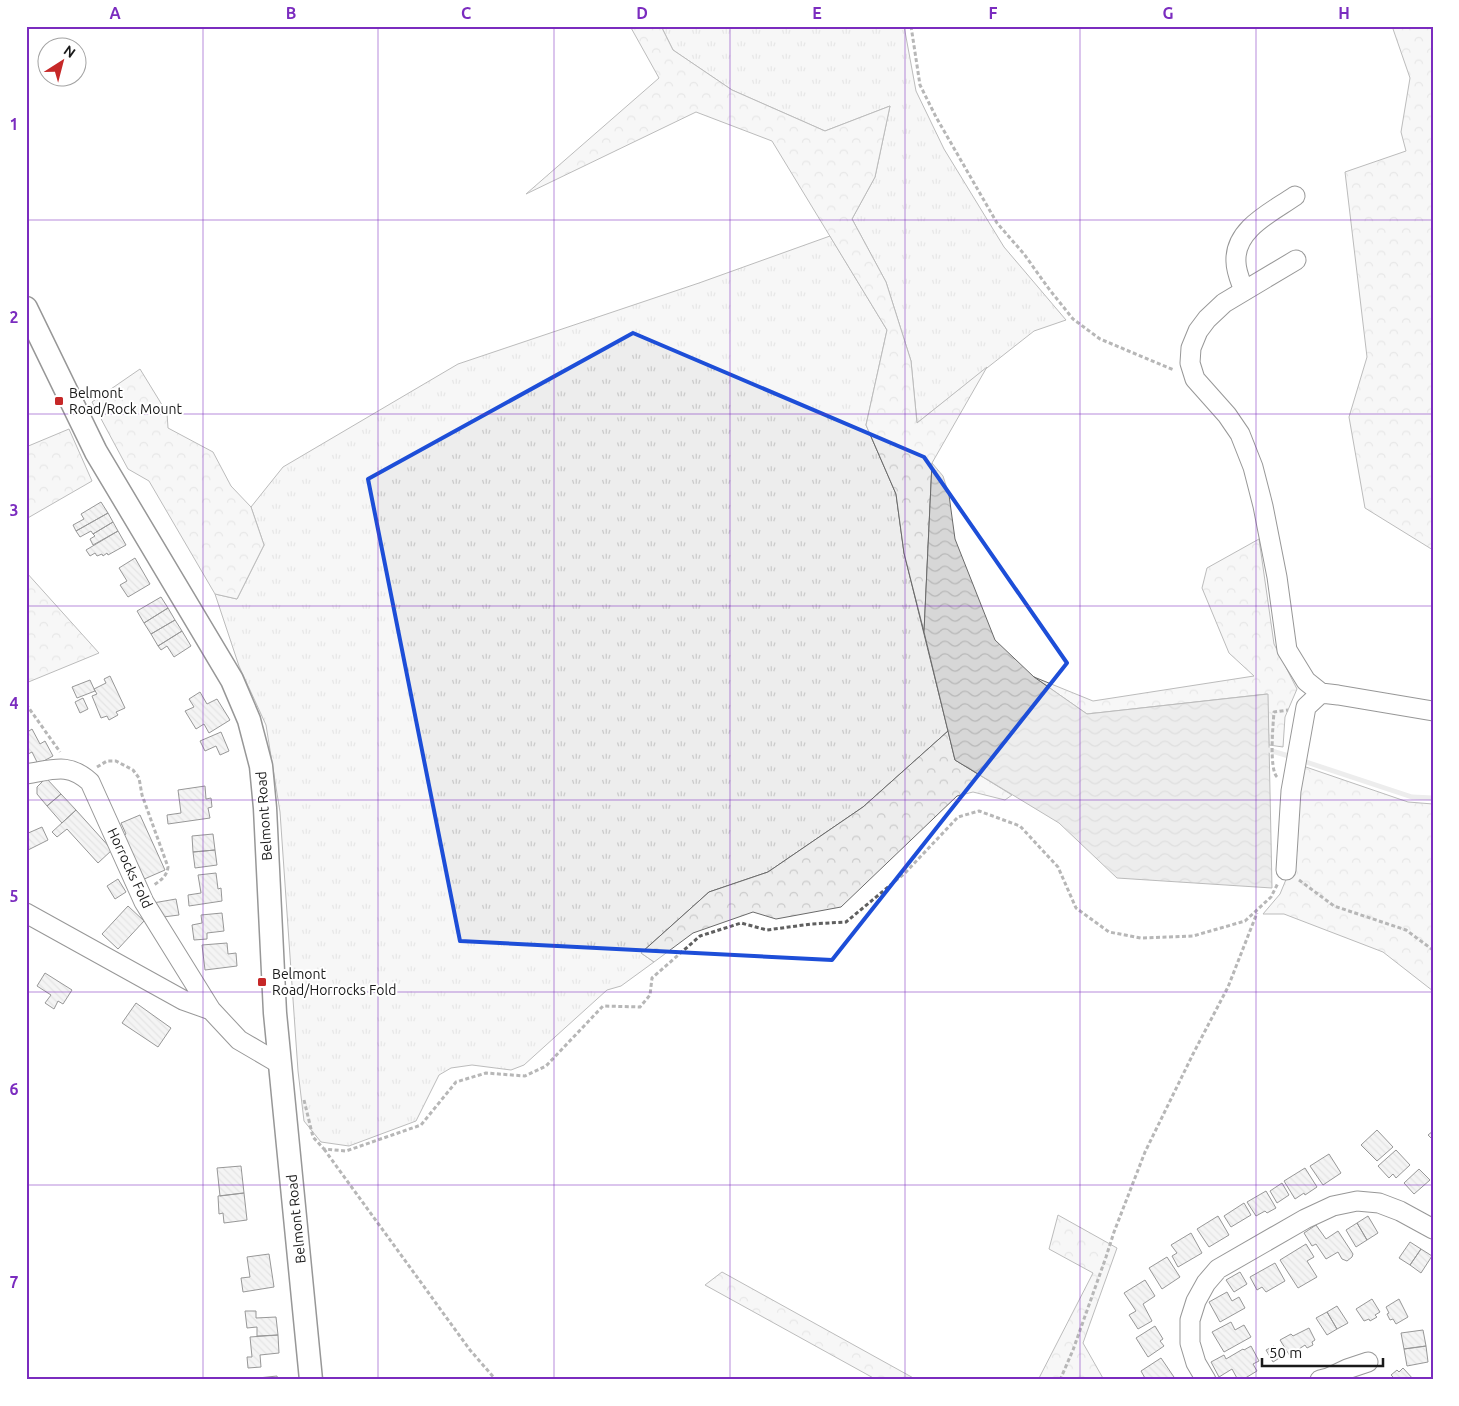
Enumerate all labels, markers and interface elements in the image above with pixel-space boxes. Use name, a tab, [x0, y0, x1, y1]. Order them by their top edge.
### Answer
text: A	[109, 4, 121, 22]
text: B	[286, 4, 296, 22]
text: C	[461, 4, 471, 22]
text: D	[636, 4, 648, 22]
text: E	[812, 4, 822, 22]
text: F	[989, 4, 998, 22]
text: G	[1162, 4, 1174, 22]
text: H	[1338, 4, 1350, 22]
north arrow	[38, 38, 88, 88]
text: N	[61, 42, 79, 61]
text: 1	[9, 115, 19, 133]
text: 2	[9, 308, 19, 326]
place label: Belmont Road/Rock Mount	[69, 385, 182, 417]
marker: Belmont Road/Rock Mount	[53, 395, 65, 407]
text: 3	[9, 501, 19, 519]
text: 4	[9, 694, 19, 712]
street label: Belmont Road	[253, 771, 275, 861]
street label: Horrocks Fold	[104, 825, 156, 911]
text: 5	[9, 887, 19, 905]
place label: Belmont Road/Horrocks Fold	[272, 966, 396, 998]
marker: Belmont Road/Horrocks Fold	[256, 976, 268, 988]
text: 6	[9, 1080, 19, 1098]
street label: Belmont Road	[283, 1174, 309, 1264]
text: 7	[9, 1273, 19, 1291]
scale bar	[1262, 1336, 1383, 1368]
text: 50 m	[1269, 1344, 1302, 1361]

